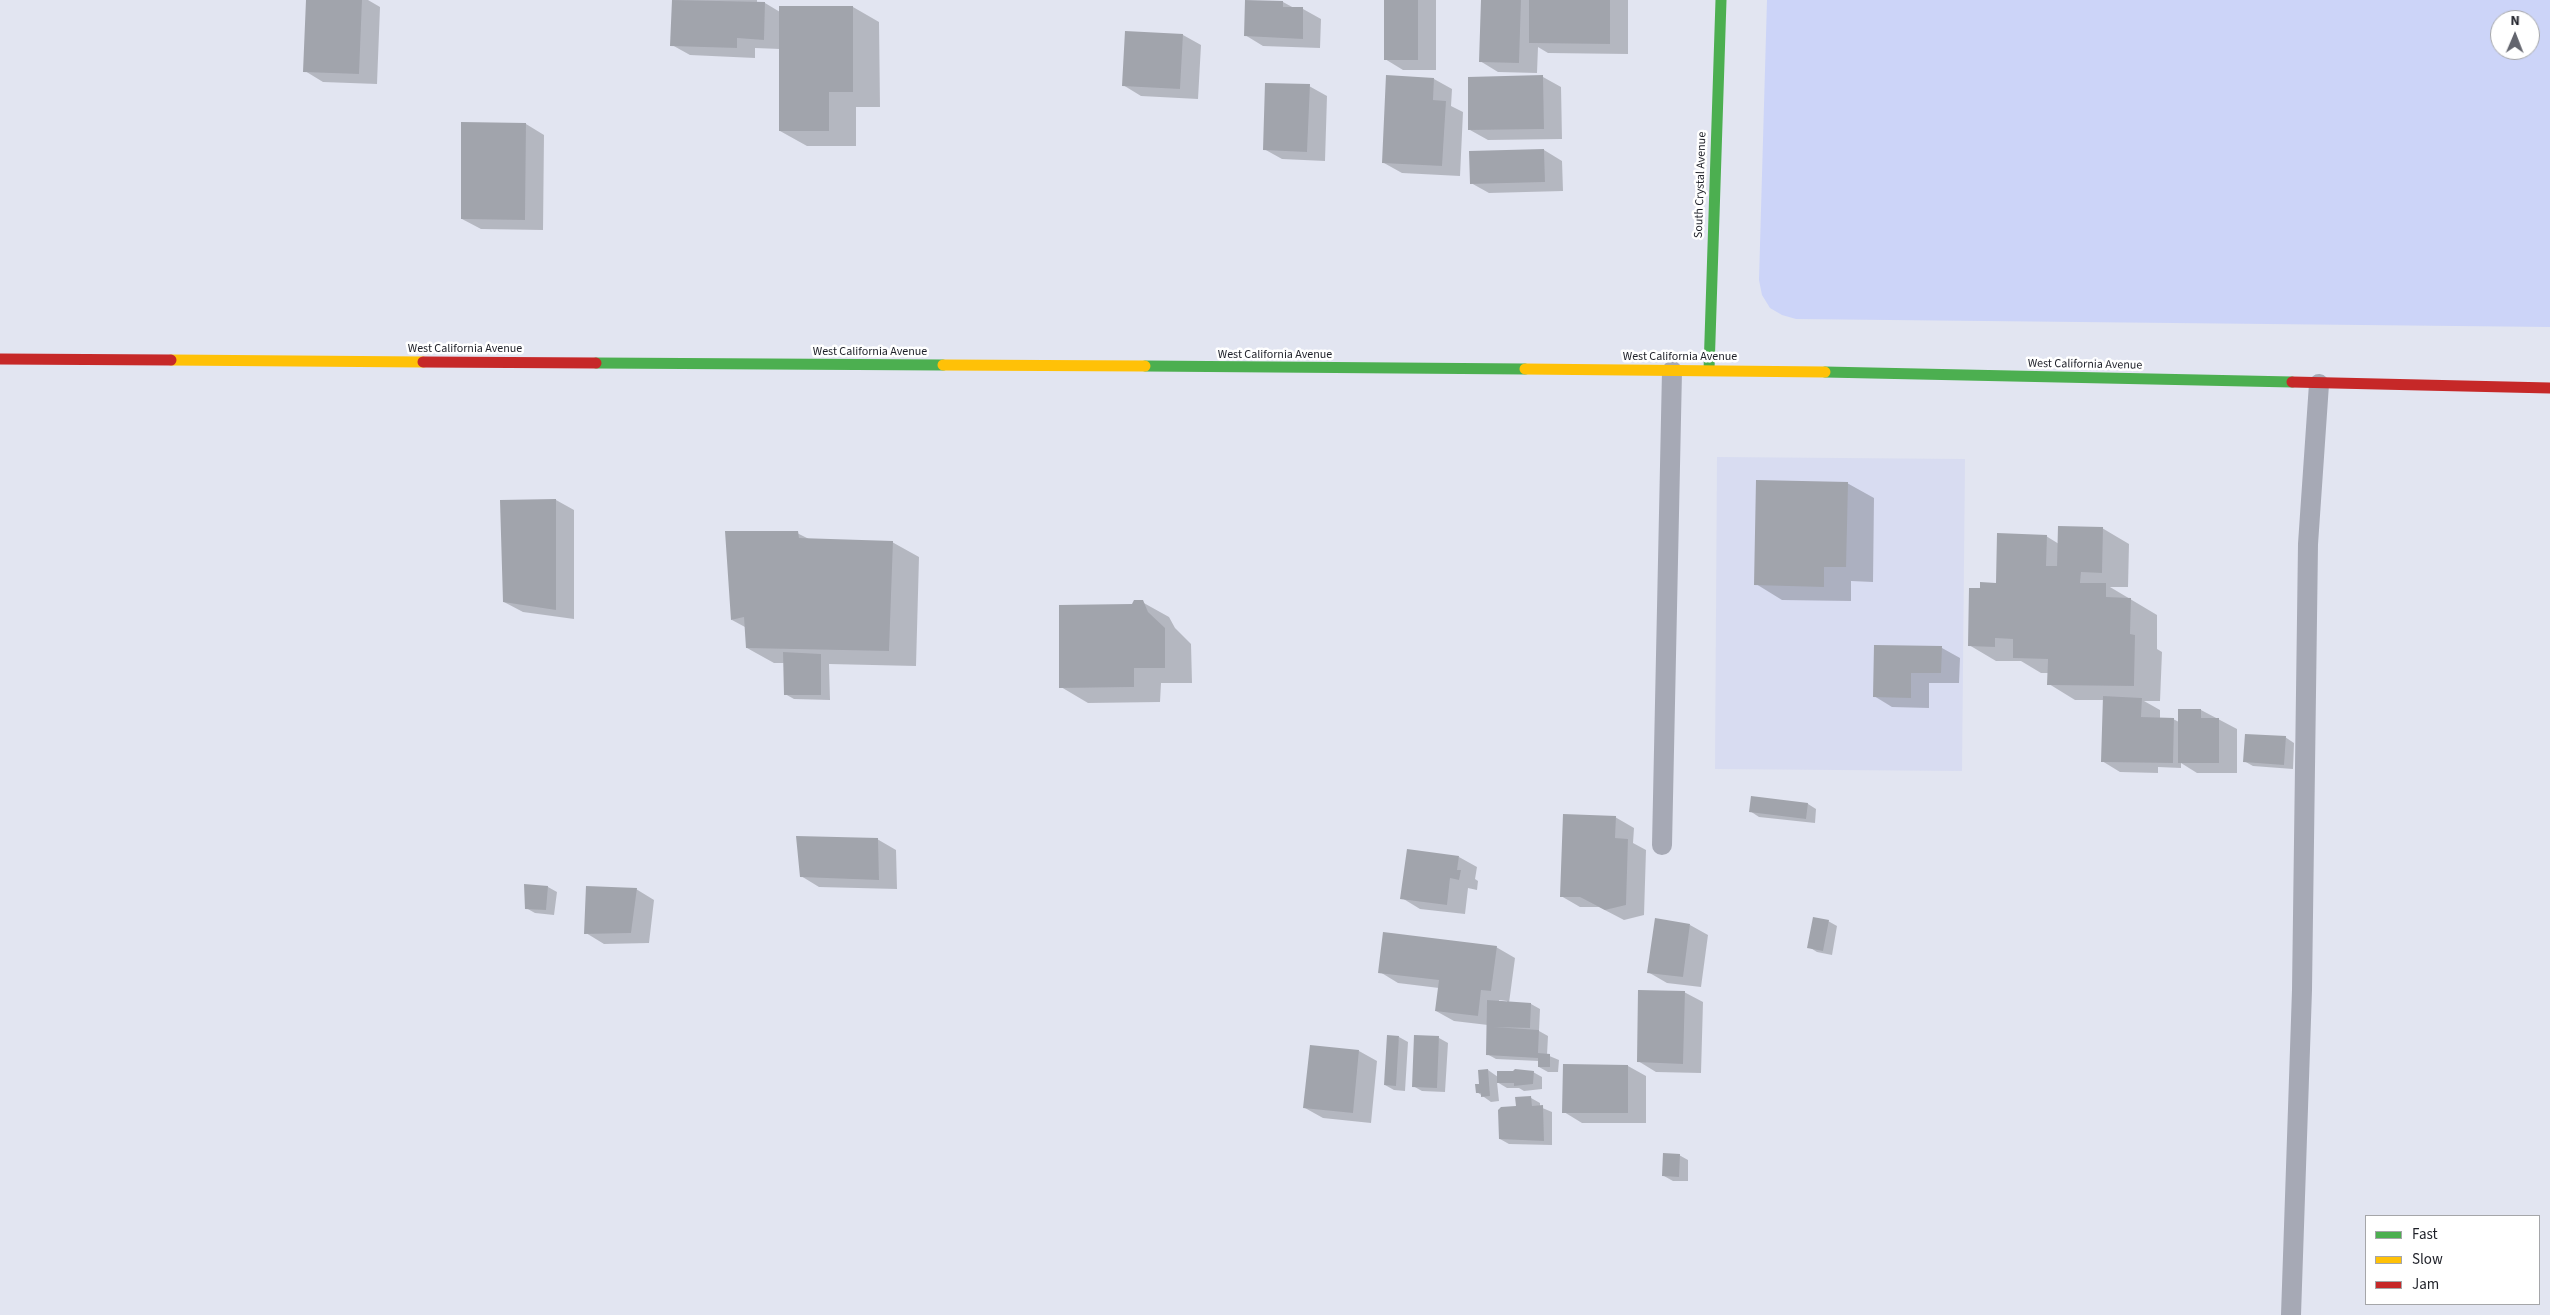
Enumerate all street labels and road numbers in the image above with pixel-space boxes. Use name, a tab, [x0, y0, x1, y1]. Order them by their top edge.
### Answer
street label: South Crystal Avenue	[1692, 132, 1710, 238]
street label: West California Avenue	[408, 342, 522, 356]
street label: West California Avenue	[813, 345, 927, 359]
street label: West California Avenue	[1218, 348, 1332, 362]
street label: West California Avenue	[1623, 350, 1737, 364]
street label: West California Avenue	[2028, 357, 2142, 373]

